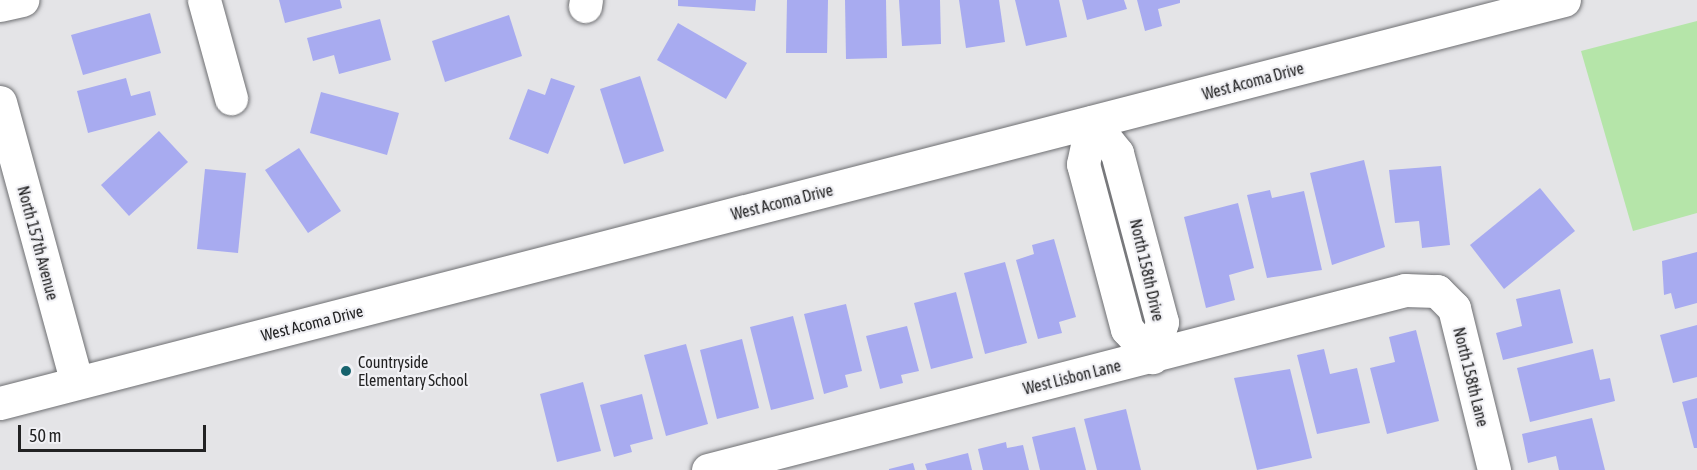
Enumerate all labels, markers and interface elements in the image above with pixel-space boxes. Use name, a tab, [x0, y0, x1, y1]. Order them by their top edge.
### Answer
street label: West Acoma Drive	[1200, 58, 1306, 104]
street label: West Acoma Drive	[729, 180, 835, 224]
street label: North 157th Avenue	[14, 184, 62, 302]
street label: North 158th Drive	[1126, 217, 1168, 323]
street label: West Acoma Drive	[259, 301, 365, 345]
street label: North 158th Lane	[1449, 325, 1493, 429]
place label: Countryside Elementary School	[358, 352, 468, 390]
street label: West Lisbon Lane	[1021, 356, 1123, 398]
marker: Countryside Elementary School	[339, 364, 353, 378]
scale bar	[21, 413, 208, 451]
text: 50 m	[29, 425, 61, 446]

